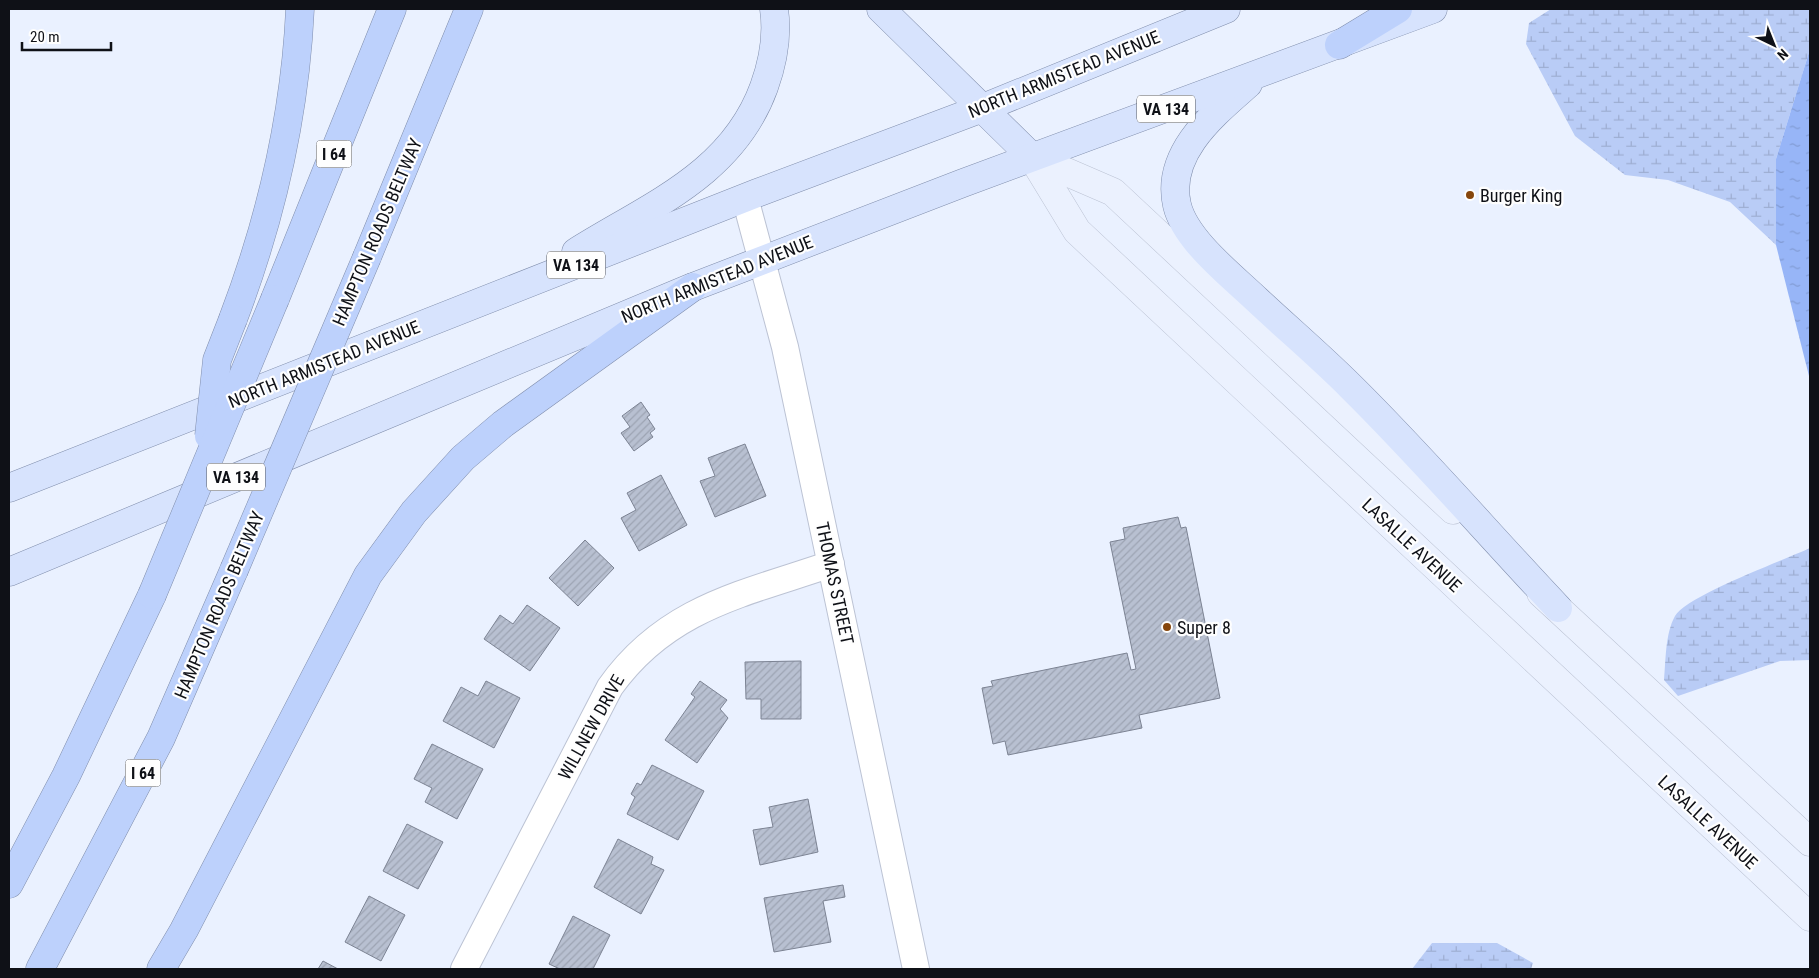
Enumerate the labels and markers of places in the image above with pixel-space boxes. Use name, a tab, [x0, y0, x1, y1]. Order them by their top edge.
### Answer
place label: Burger King	[1480, 185, 1562, 206]
marker: Burger King	[1464, 189, 1476, 201]
place label: Super 8	[1177, 617, 1231, 638]
marker: Super 8	[1161, 621, 1173, 633]

